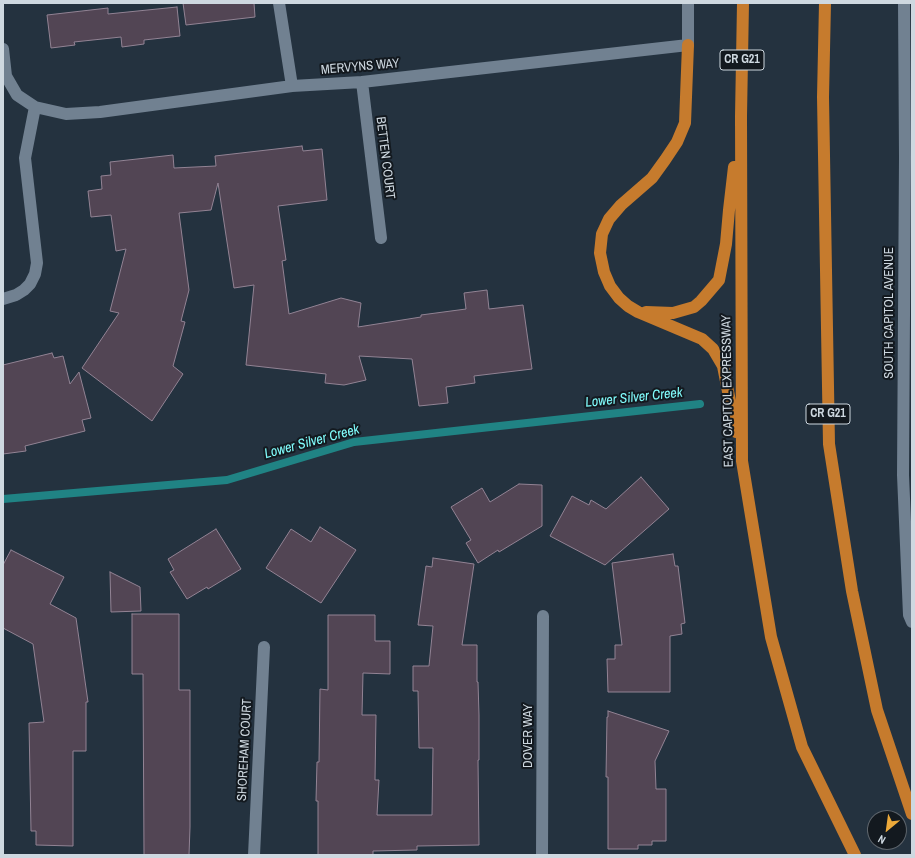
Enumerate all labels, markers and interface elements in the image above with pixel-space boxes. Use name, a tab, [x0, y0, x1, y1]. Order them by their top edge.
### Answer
road number: CR G21	[720, 50, 764, 70]
street label: MERVYNS WAY	[320, 56, 400, 78]
street label: BETTEN COURT	[372, 116, 398, 200]
street label: SOUTH CAPITOL AVENUE	[882, 247, 898, 379]
street label: EAST CAPITOL EXPRESSWAY	[719, 315, 737, 467]
water label: Lower Silver Creek	[585, 385, 683, 411]
road number: CR G21	[806, 404, 850, 424]
water label: Lower Silver Creek	[263, 421, 361, 463]
street label: SHOREHAM COURT	[235, 699, 255, 801]
street label: DOVER WAY	[521, 704, 537, 768]
north arrow	[867, 810, 907, 850]
text: N	[875, 832, 888, 847]

